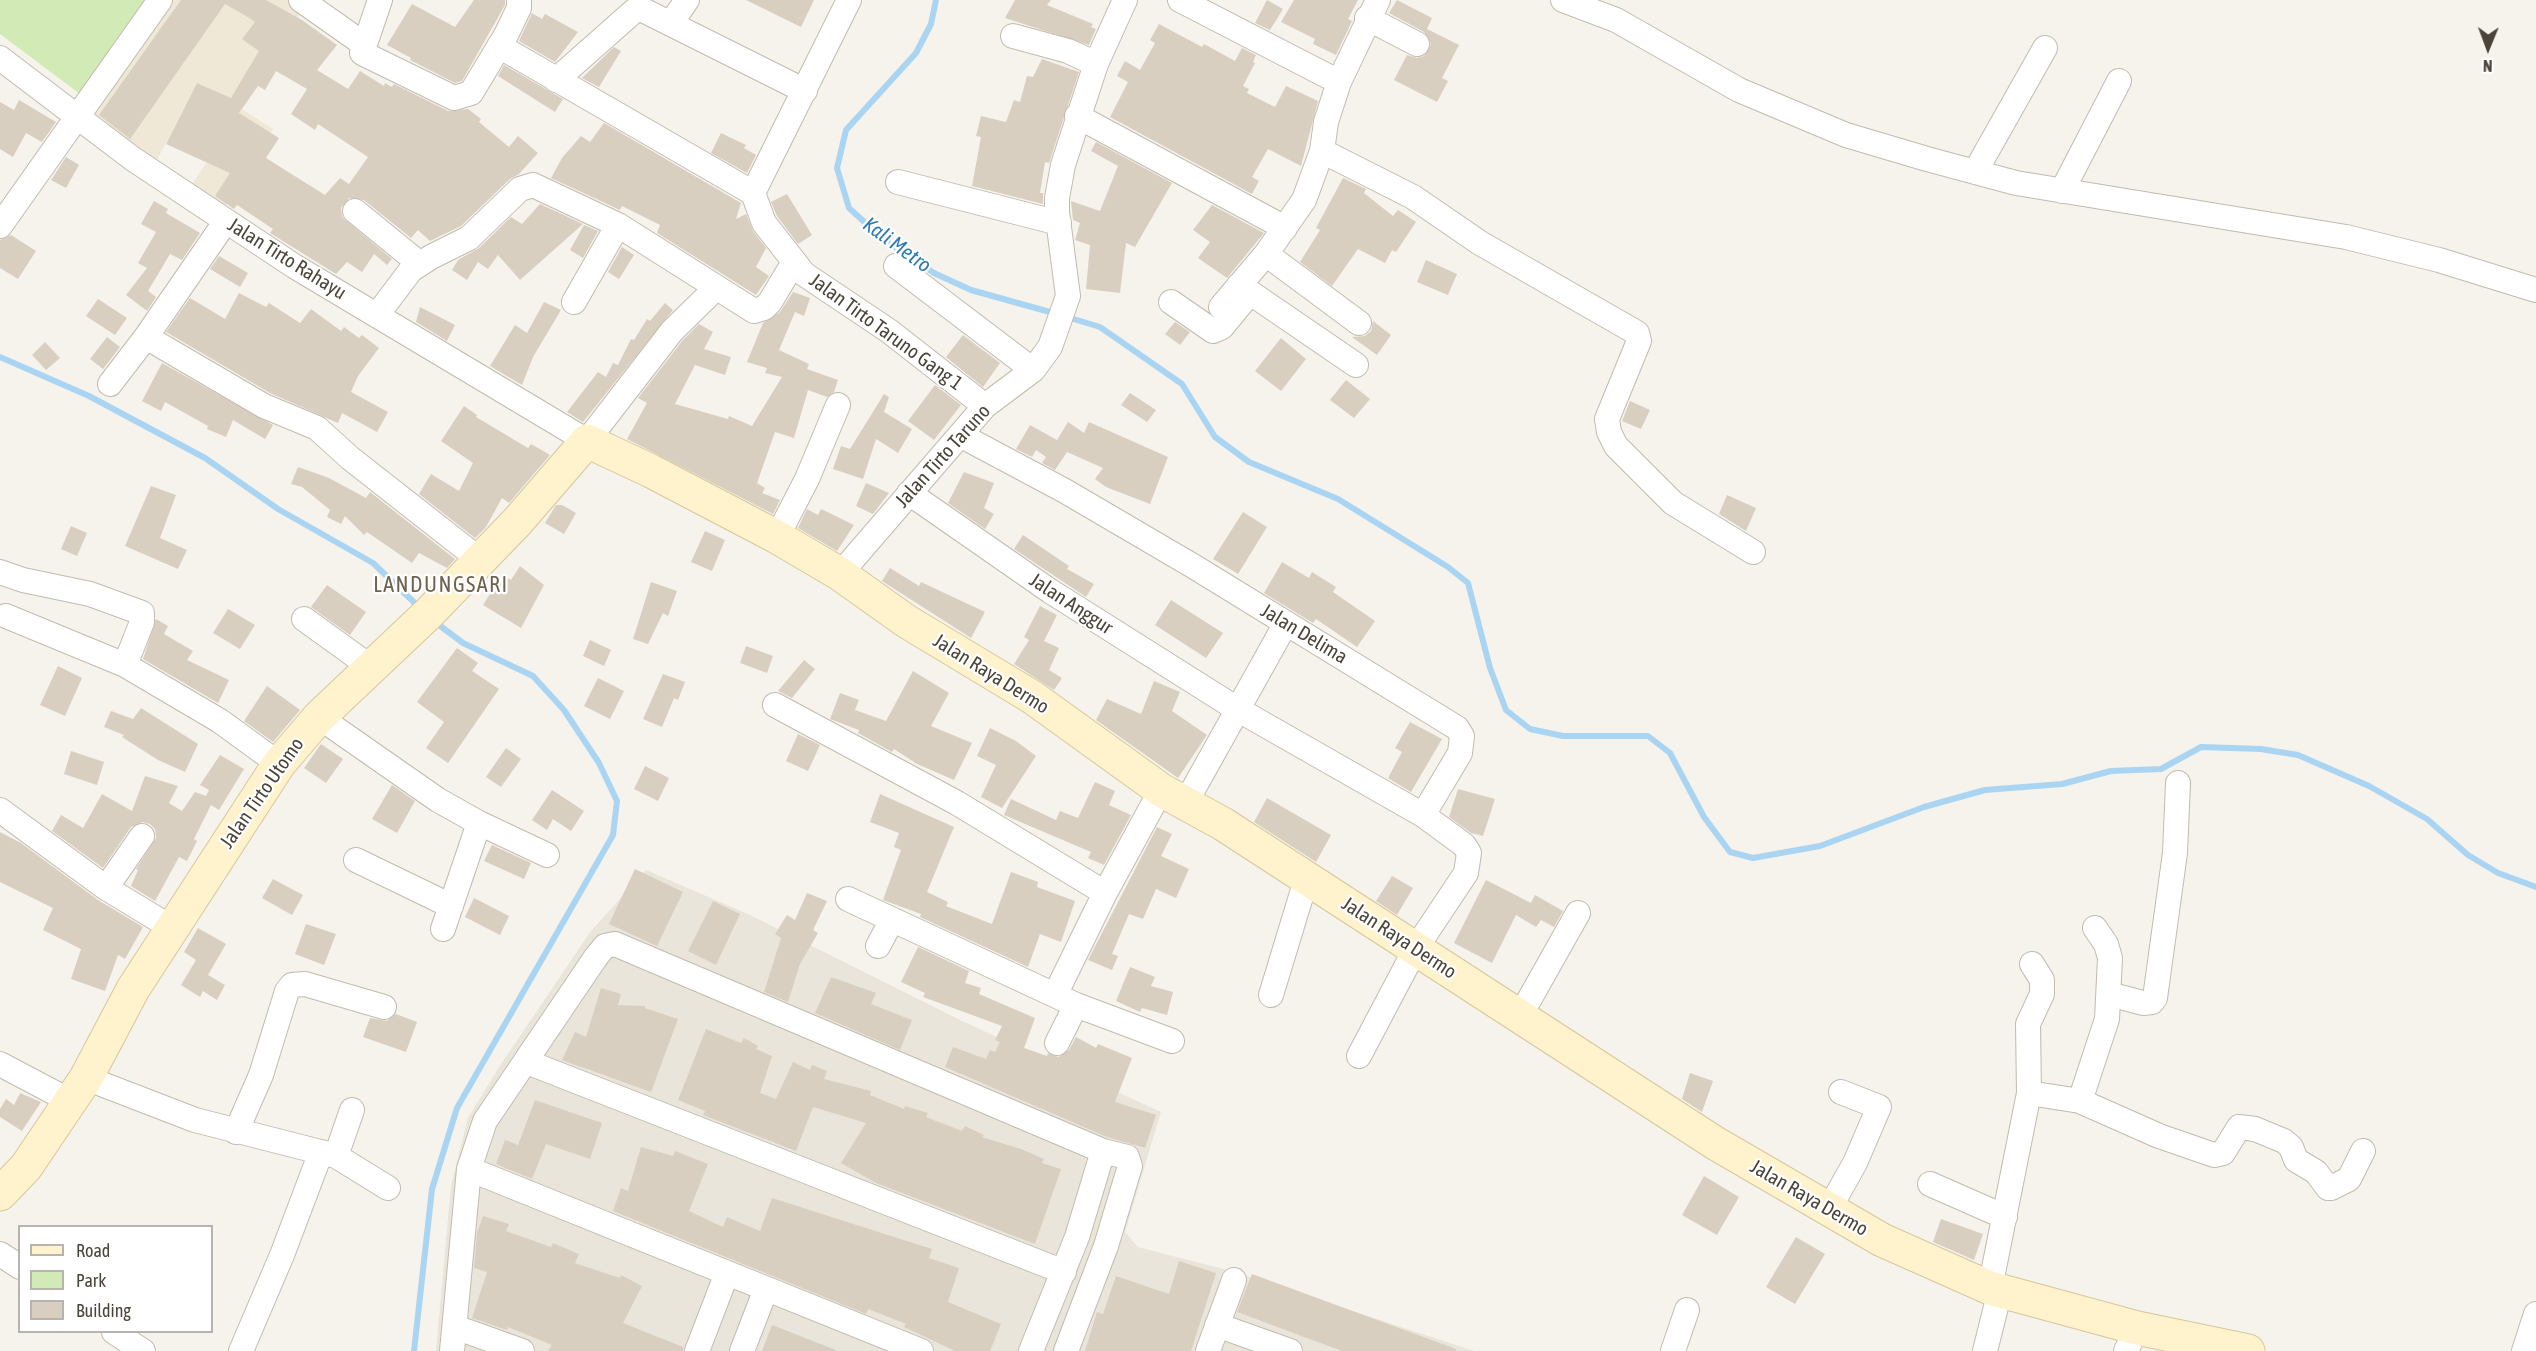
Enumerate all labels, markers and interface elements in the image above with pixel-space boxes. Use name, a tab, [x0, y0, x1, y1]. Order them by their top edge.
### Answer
north arrow	[2458, 18, 2518, 78]
text: N	[2483, 57, 2493, 75]
water label: Kali Metro	[858, 212, 936, 278]
street label: Jalan Tirto Rahayu	[223, 213, 351, 305]
street label: Jalan Tirto Taruno Gang 1	[805, 268, 967, 396]
street label: Jalan Tirto Taruno	[890, 399, 996, 513]
street label: Jalan Anggur	[1025, 568, 1117, 640]
district label: LANDUNGSARI	[373, 572, 509, 598]
street label: Jalan Delima	[1256, 599, 1352, 669]
street label: Jalan Raya Dermo	[929, 629, 1053, 719]
street label: Jalan Tirto Utomo	[215, 733, 309, 853]
street label: Jalan Raya Dermo	[1337, 892, 1461, 984]
street label: Jalan Raya Dermo	[1746, 1155, 1872, 1241]
legend	[18, 1225, 213, 1333]
text: Road	[76, 1240, 110, 1261]
text: Park	[76, 1270, 106, 1291]
text: Building	[76, 1300, 131, 1321]

